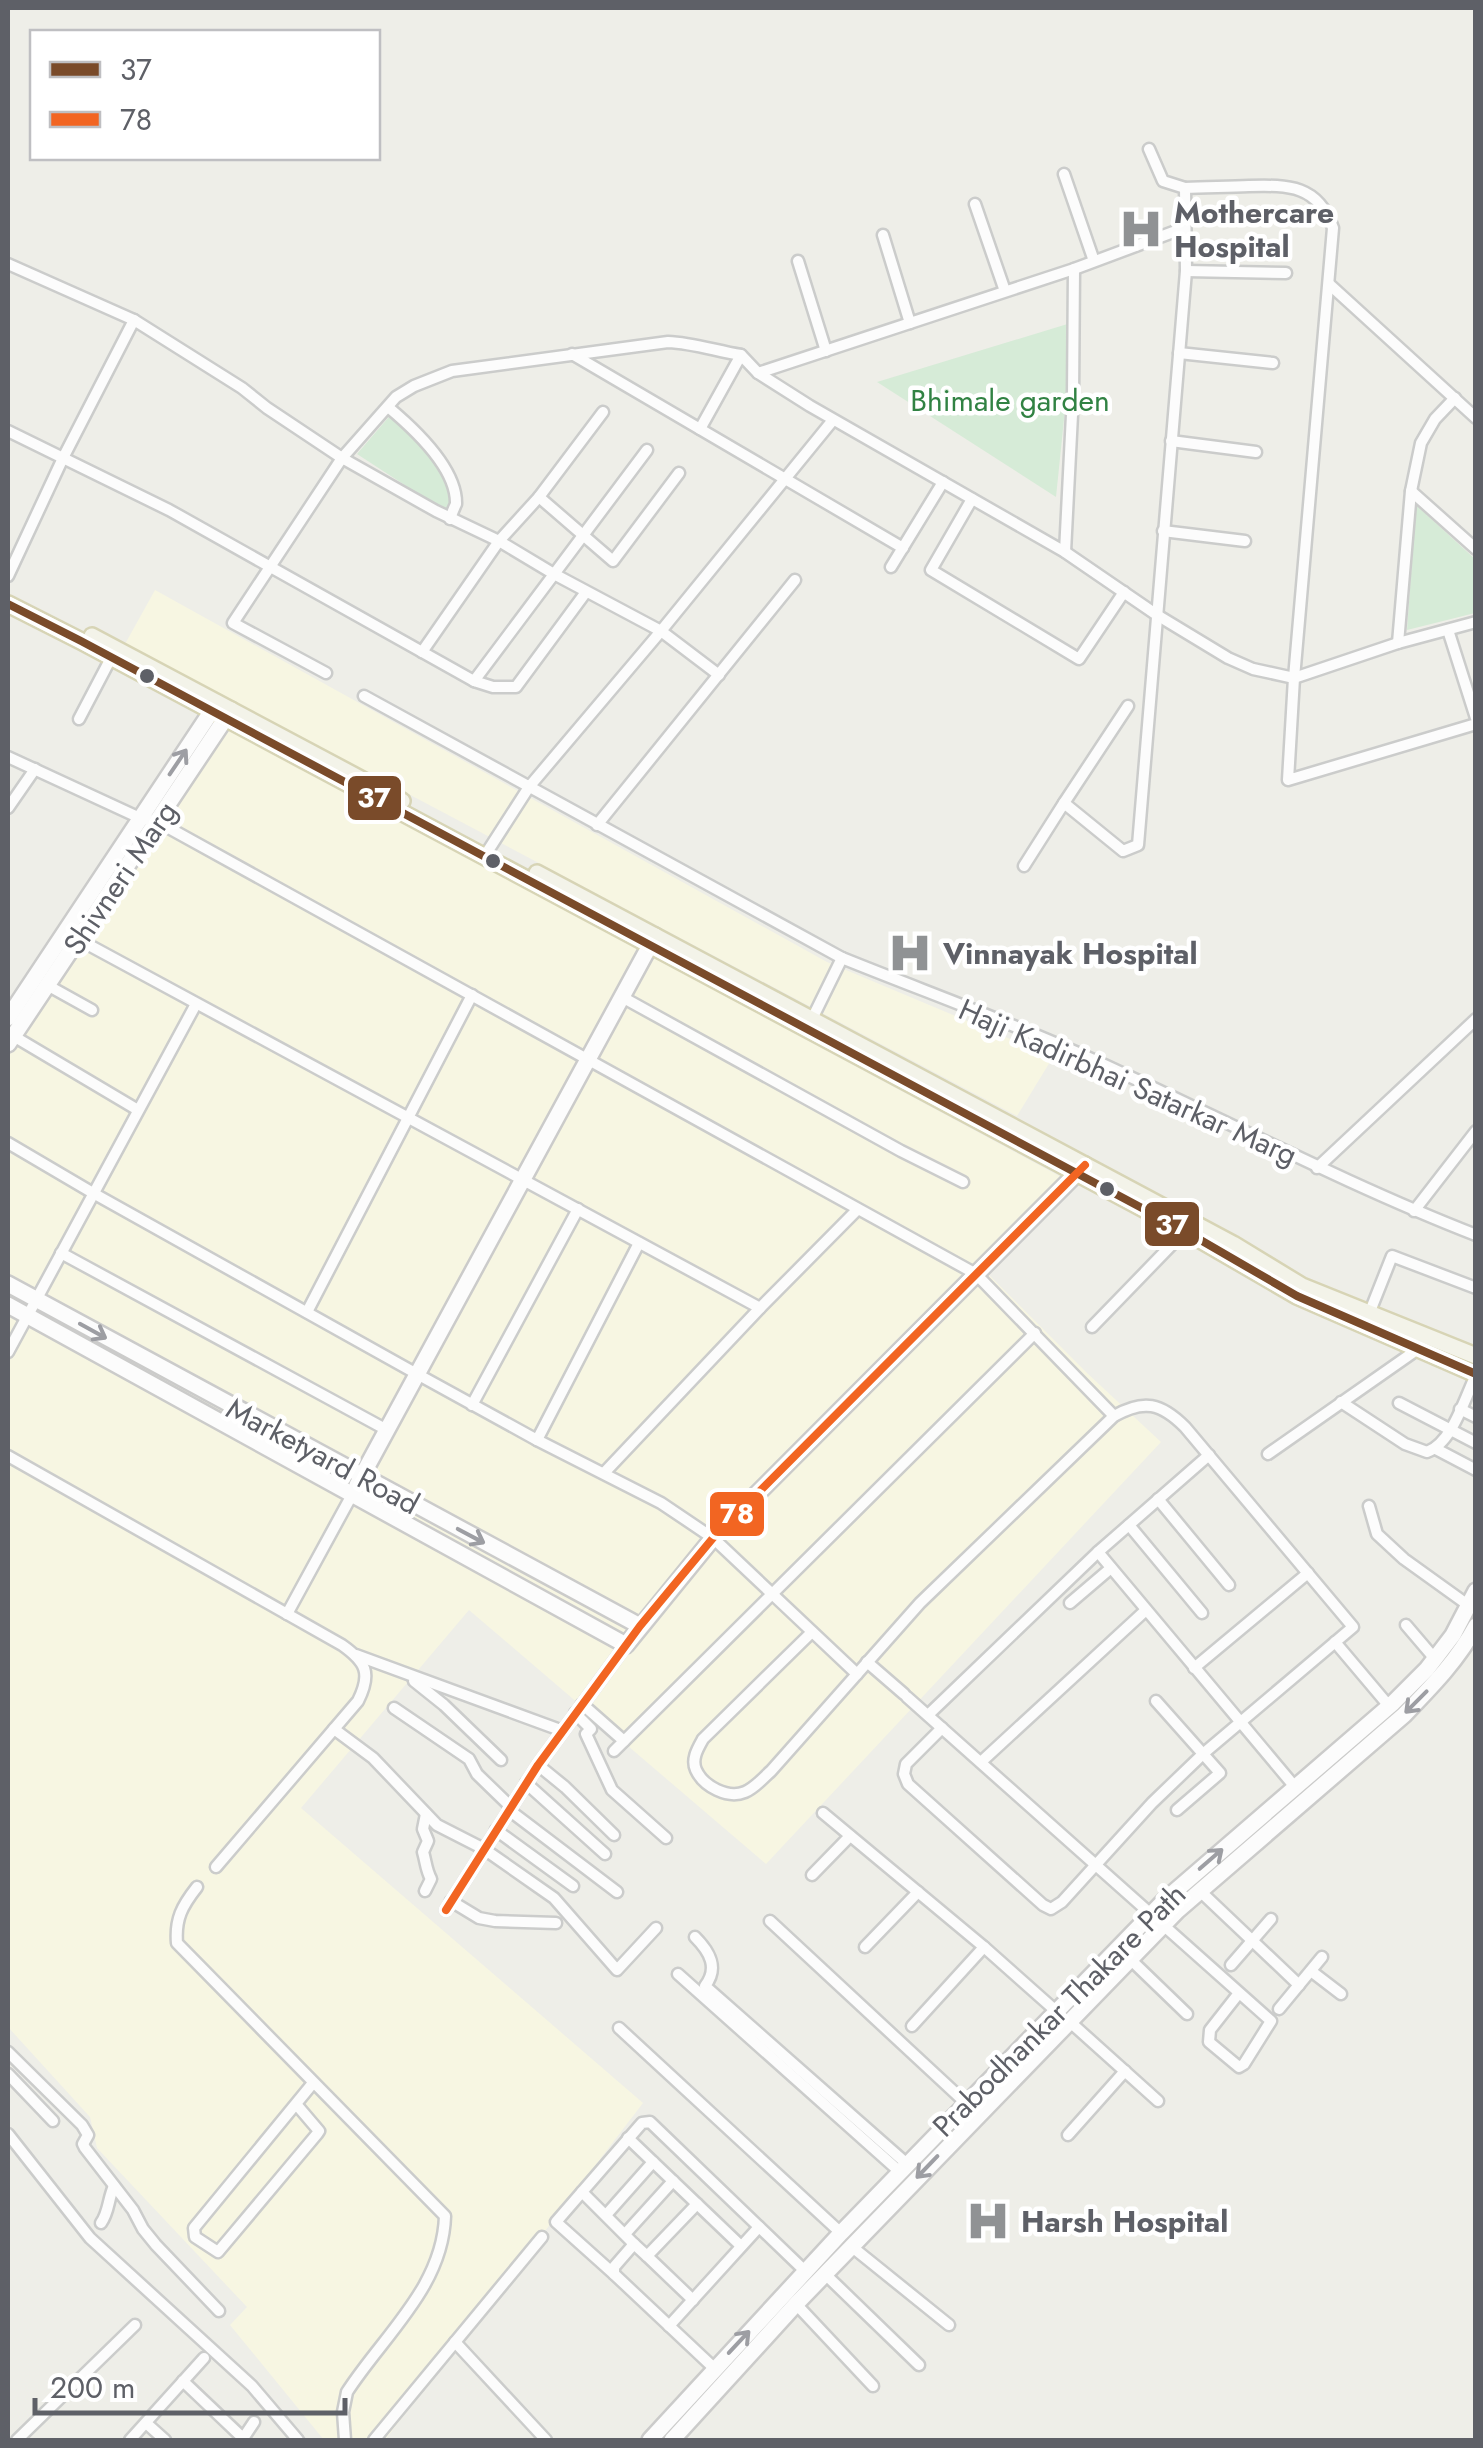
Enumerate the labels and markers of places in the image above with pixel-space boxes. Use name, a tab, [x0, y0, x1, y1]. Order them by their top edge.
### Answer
place label: Mothercare Hospital	[1174, 191, 1334, 268]
hospital icon: Mothercare Hospital	[1117, 205, 1165, 253]
unlabelled marker	[137, 666, 157, 686]
unlabelled marker	[483, 851, 503, 871]
hospital icon: Vinnayak Hospital	[886, 929, 934, 977]
place label: Vinnayak Hospital	[942, 932, 1198, 975]
unlabelled marker	[1097, 1179, 1117, 1199]
hospital icon: Harsh Hospital	[964, 2197, 1012, 2245]
place label: Harsh Hospital	[1021, 2200, 1228, 2243]

